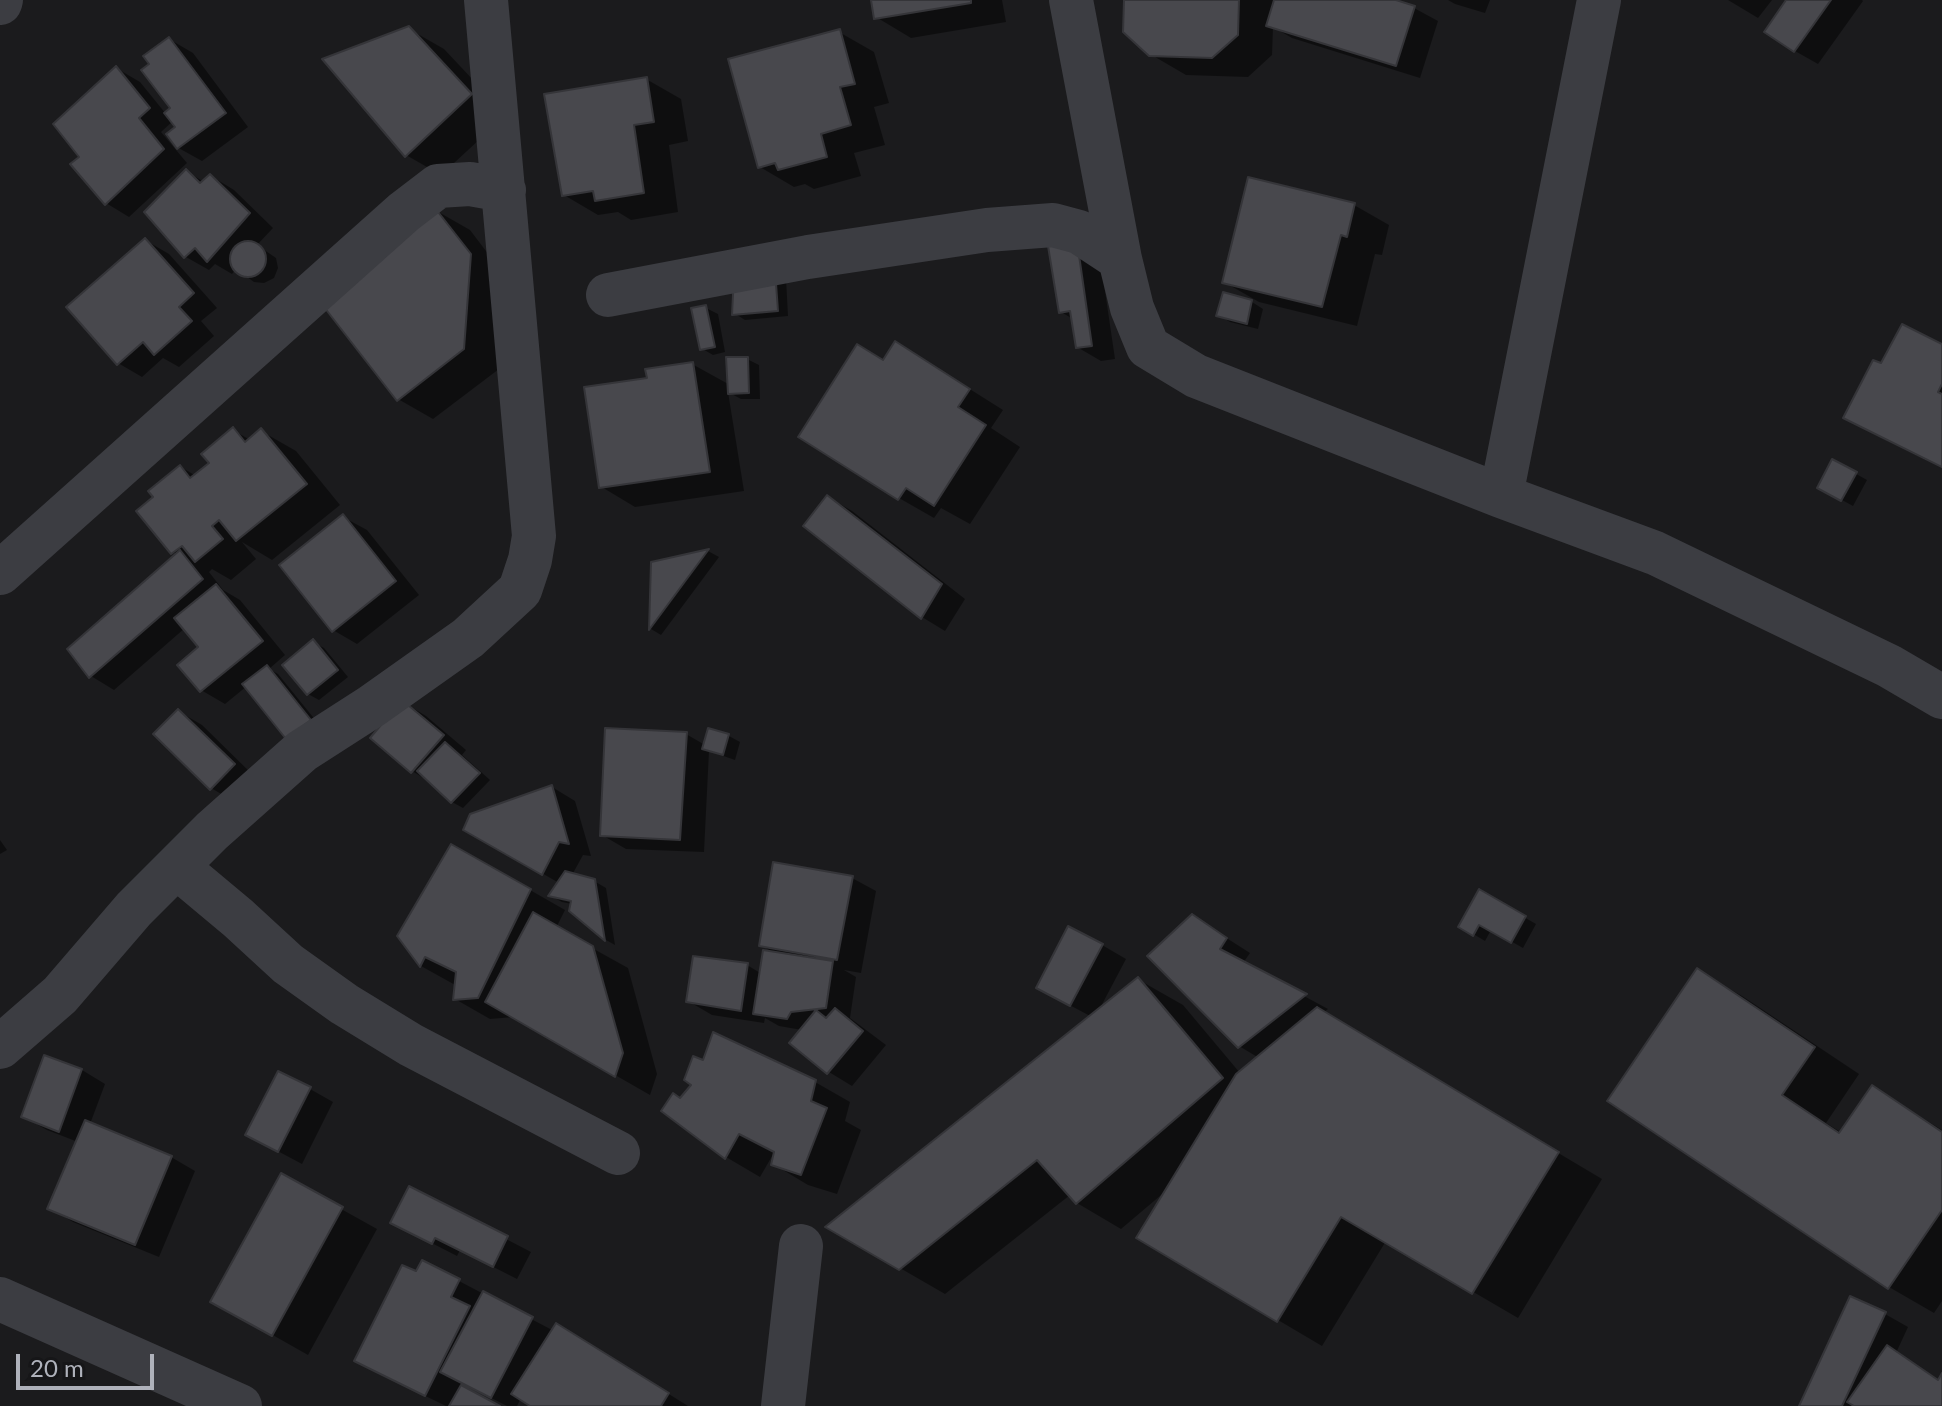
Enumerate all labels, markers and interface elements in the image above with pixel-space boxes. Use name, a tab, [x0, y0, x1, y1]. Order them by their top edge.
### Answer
scale bar	[20, 1338, 158, 1388]
text: 20 m	[30, 1353, 84, 1382]

